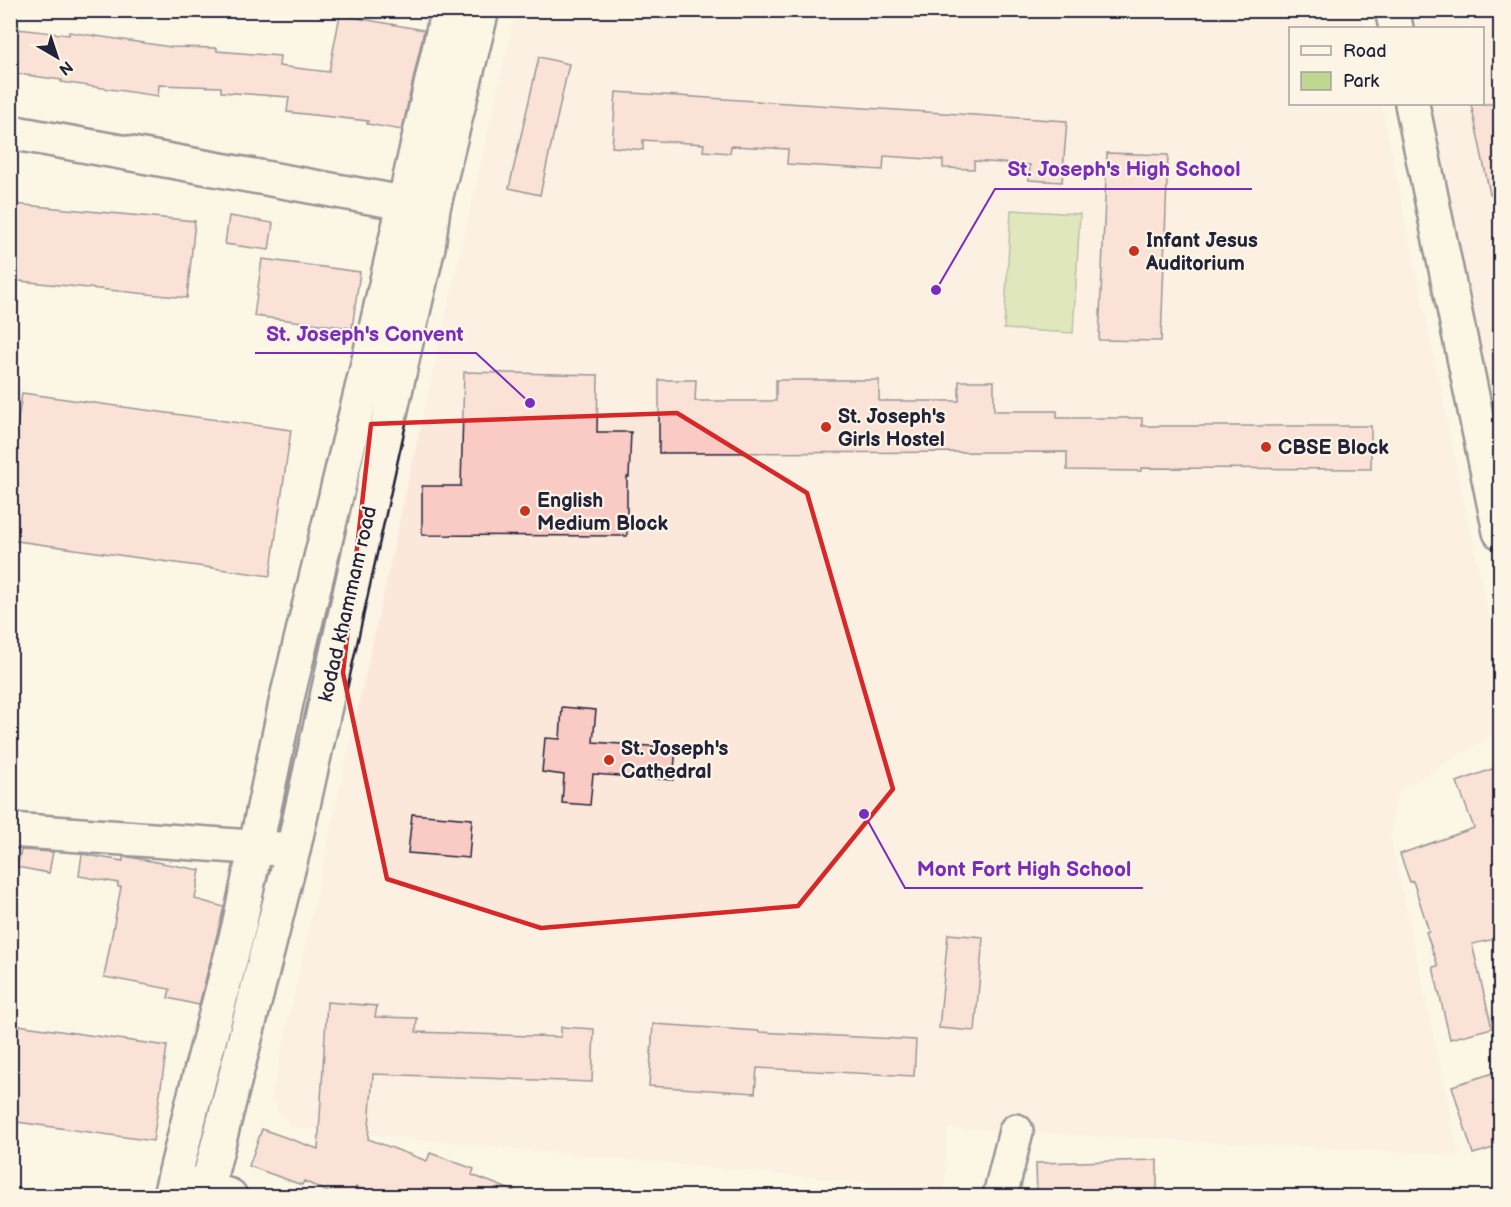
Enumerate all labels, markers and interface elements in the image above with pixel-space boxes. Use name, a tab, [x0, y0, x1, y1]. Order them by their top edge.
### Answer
north arrow	[27, 27, 87, 87]
legend	[1289, 27, 1484, 105]
text: Road	[1343, 41, 1387, 62]
text: N	[55, 56, 76, 79]
text: Park	[1343, 71, 1379, 92]
callout: St. Joseph's High School	[995, 150, 1252, 189]
text: St. Joseph's High School	[1008, 157, 1240, 182]
place label: Infant Jesus Auditorium	[1145, 229, 1258, 276]
marker: Infant Jesus Auditorium	[1127, 244, 1141, 258]
callout: St. Joseph's Convent	[255, 314, 476, 353]
text: St. Joseph's Convent	[266, 322, 464, 347]
place label: St. Joseph's Girls Hostel	[838, 405, 945, 452]
marker: St. Joseph's Girls Hostel	[819, 420, 833, 434]
place label: CBSE Block	[1278, 436, 1389, 460]
marker: CBSE Block	[1259, 440, 1273, 454]
place label: English Medium Block	[537, 489, 668, 536]
street label: kodad khammam road	[314, 504, 382, 704]
marker: English Medium Block	[518, 504, 532, 518]
place label: St. Joseph's Cathedral	[621, 737, 728, 784]
marker: St. Joseph's Cathedral	[602, 753, 616, 767]
callout: Mont Fort High School	[905, 849, 1143, 888]
text: Mont Fort High School	[917, 857, 1131, 882]

